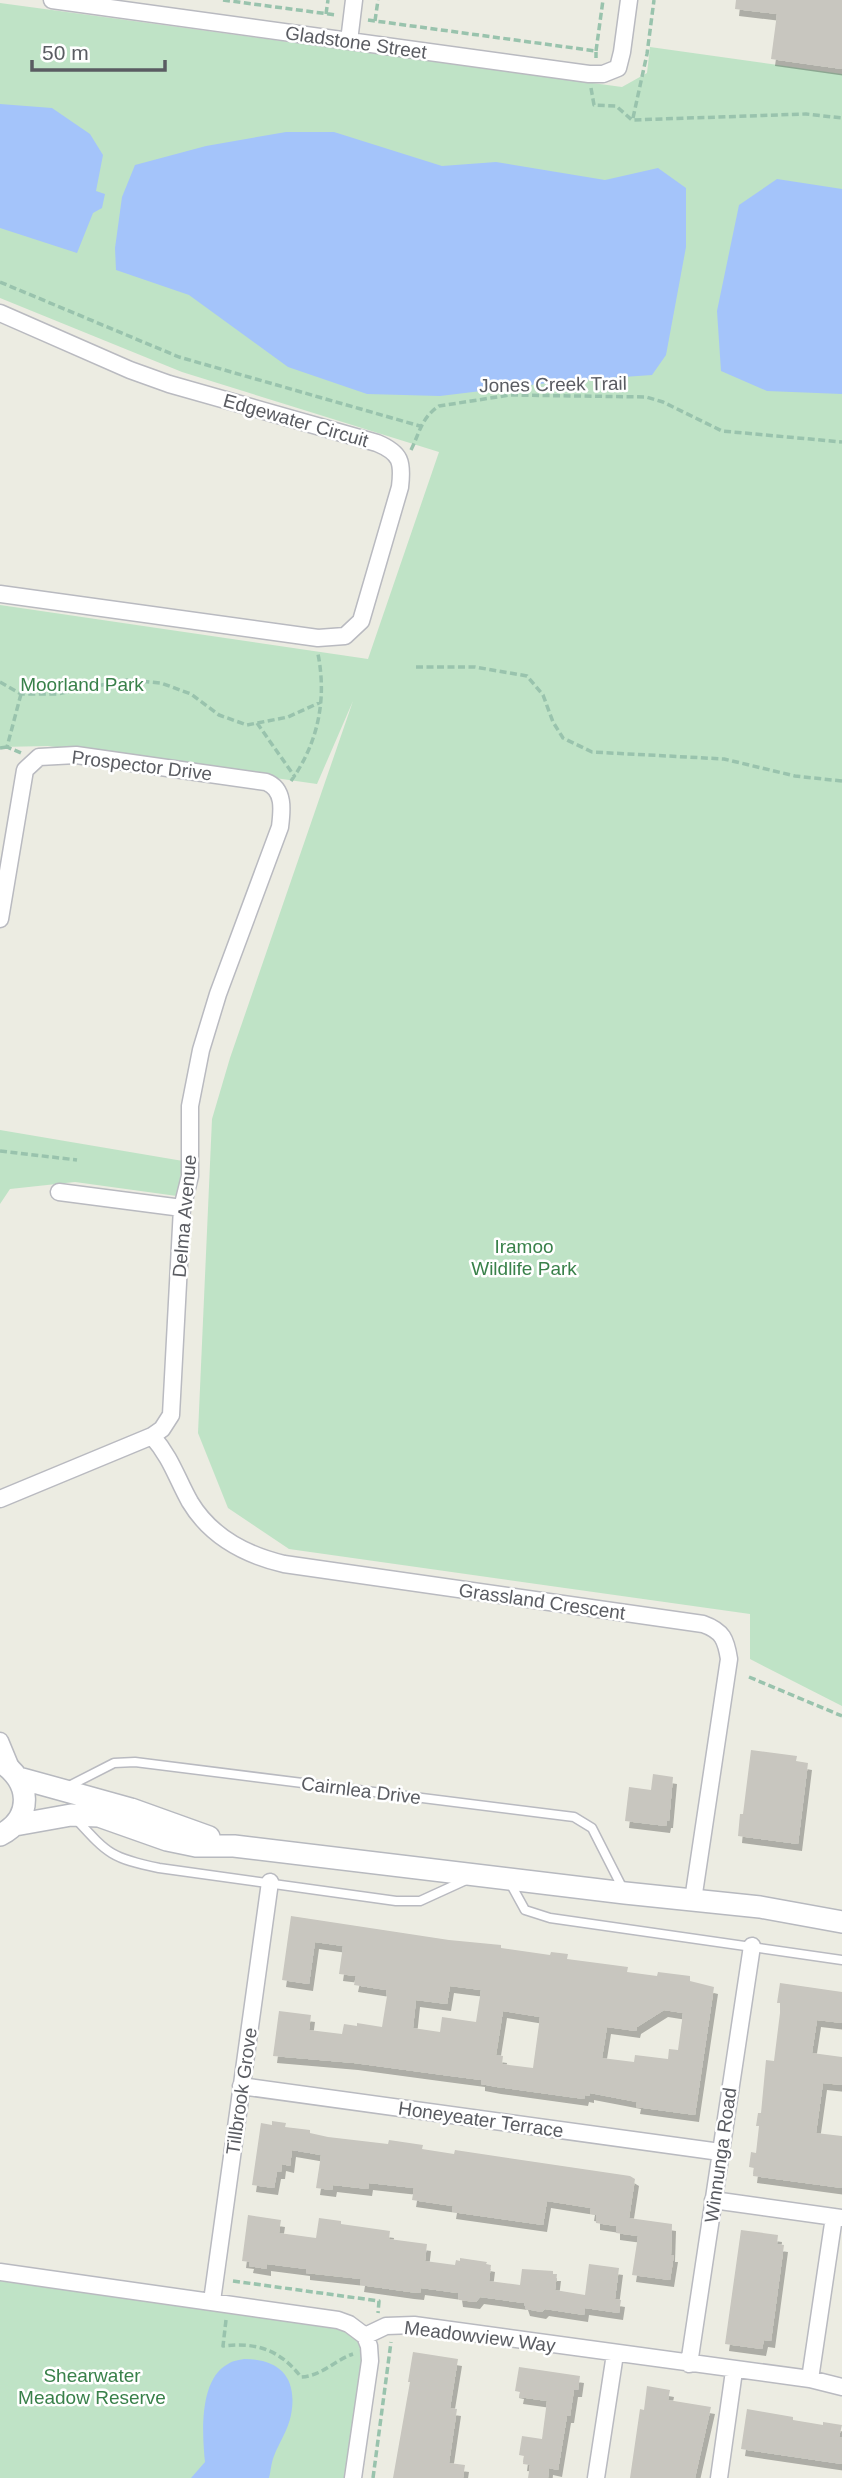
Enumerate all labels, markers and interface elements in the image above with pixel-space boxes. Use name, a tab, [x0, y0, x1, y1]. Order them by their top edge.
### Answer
street label: Gladstone Street	[284, 22, 429, 63]
scale bar	[32, 28, 164, 72]
text: 50 m	[42, 41, 89, 64]
street label: Jones Creek Trail	[479, 373, 627, 396]
street label: Edgewater Circuit	[221, 390, 372, 451]
park label: Moorland Park	[20, 674, 144, 695]
street label: Prospector Drive	[70, 746, 213, 785]
street label: Delma Avenue	[169, 1154, 200, 1278]
park label: Iramoo Wildlife Park	[471, 1236, 577, 1279]
street label: Grassland Crescent	[457, 1579, 627, 1624]
street label: Cairnlea Drive	[300, 1773, 422, 1808]
street label: Tillbrook Grove	[222, 2026, 261, 2156]
street label: Winnunga Road	[701, 2086, 740, 2224]
street label: Honeyeater Terrace	[397, 2098, 565, 2141]
street label: Meadowview Way	[403, 2317, 557, 2356]
park label: Shearwater Meadow Reserve	[18, 2365, 166, 2408]

